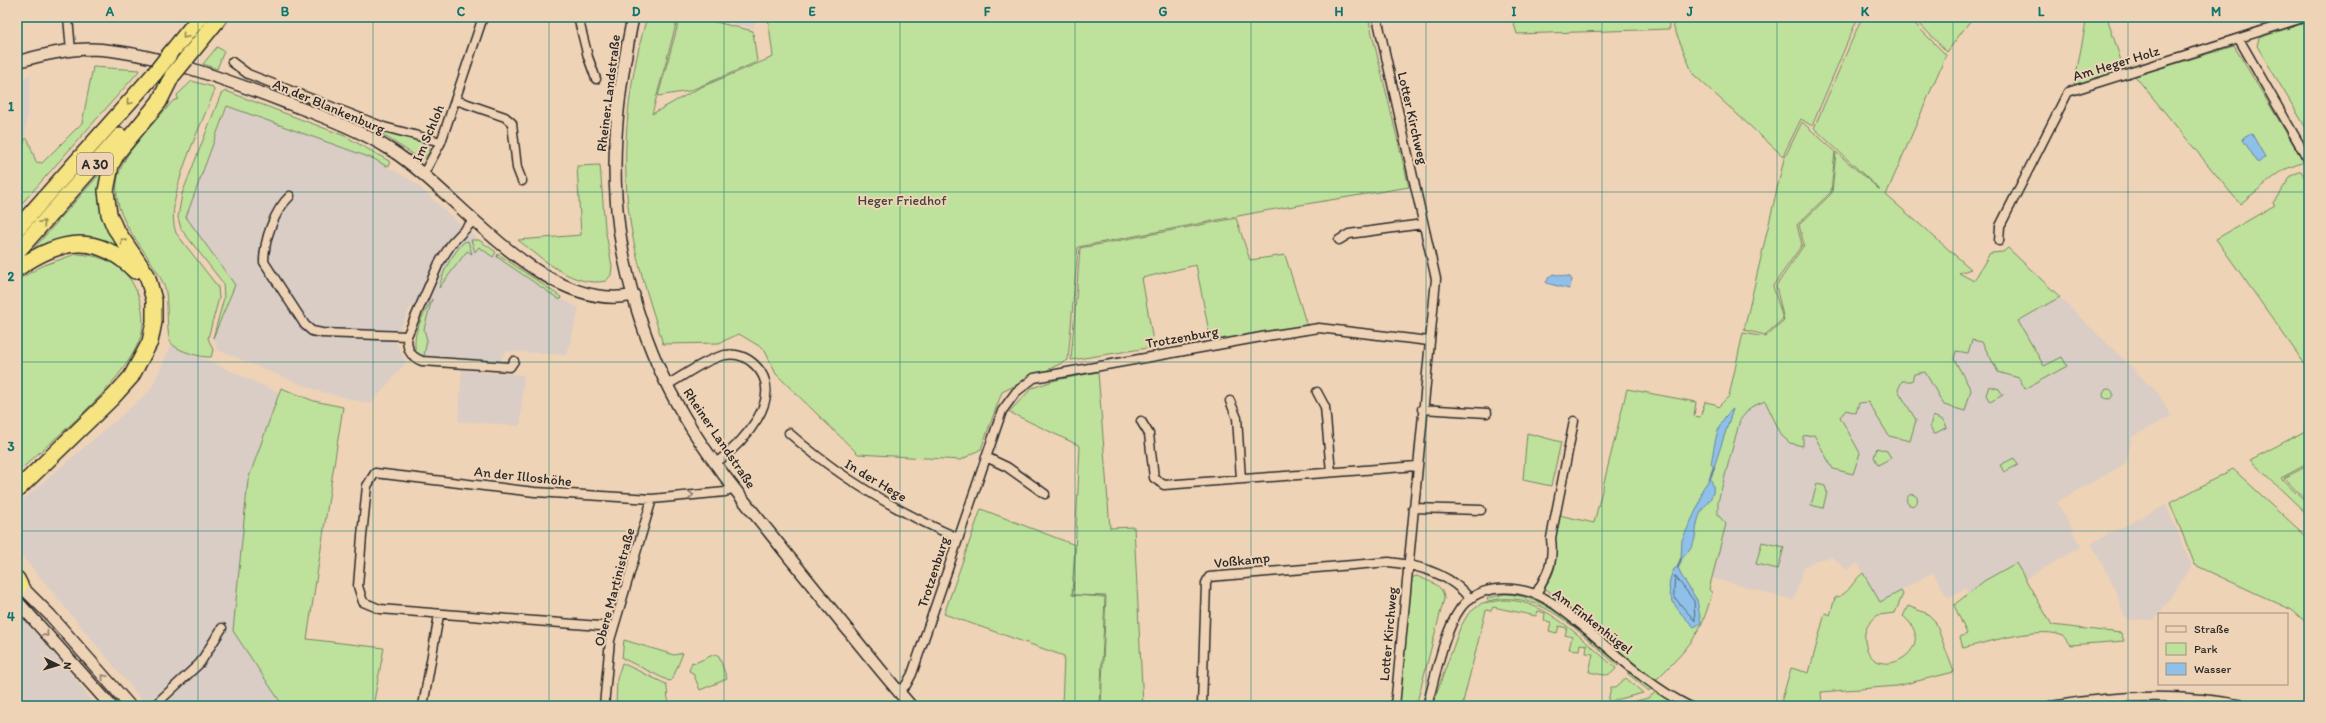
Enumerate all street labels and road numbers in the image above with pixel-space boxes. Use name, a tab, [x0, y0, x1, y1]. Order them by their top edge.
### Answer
street label: Rheiner Landstraße	[593, 33, 624, 153]
street label: Am Heger Holz	[2071, 42, 2162, 85]
street label: Lotter Kirchweg	[1394, 70, 1432, 167]
street label: An der Blankenburg	[270, 75, 388, 138]
street label: Im Schloh	[409, 102, 448, 164]
road number: A 30	[77, 153, 113, 175]
street label: Trotzenburg	[1144, 323, 1221, 352]
street label: Rheiner Landstraße	[680, 385, 760, 492]
street label: In der Hege	[842, 455, 910, 506]
street label: An der Illoshöhe	[473, 463, 573, 490]
street label: Obere Martinistraße	[590, 526, 639, 648]
street label: Trotzenburg	[914, 534, 953, 610]
street label: Voßkamp	[1213, 549, 1271, 572]
street label: Lotter Kirchweg	[1376, 585, 1401, 682]
street label: Am Finkenhügel	[1549, 585, 1636, 658]

